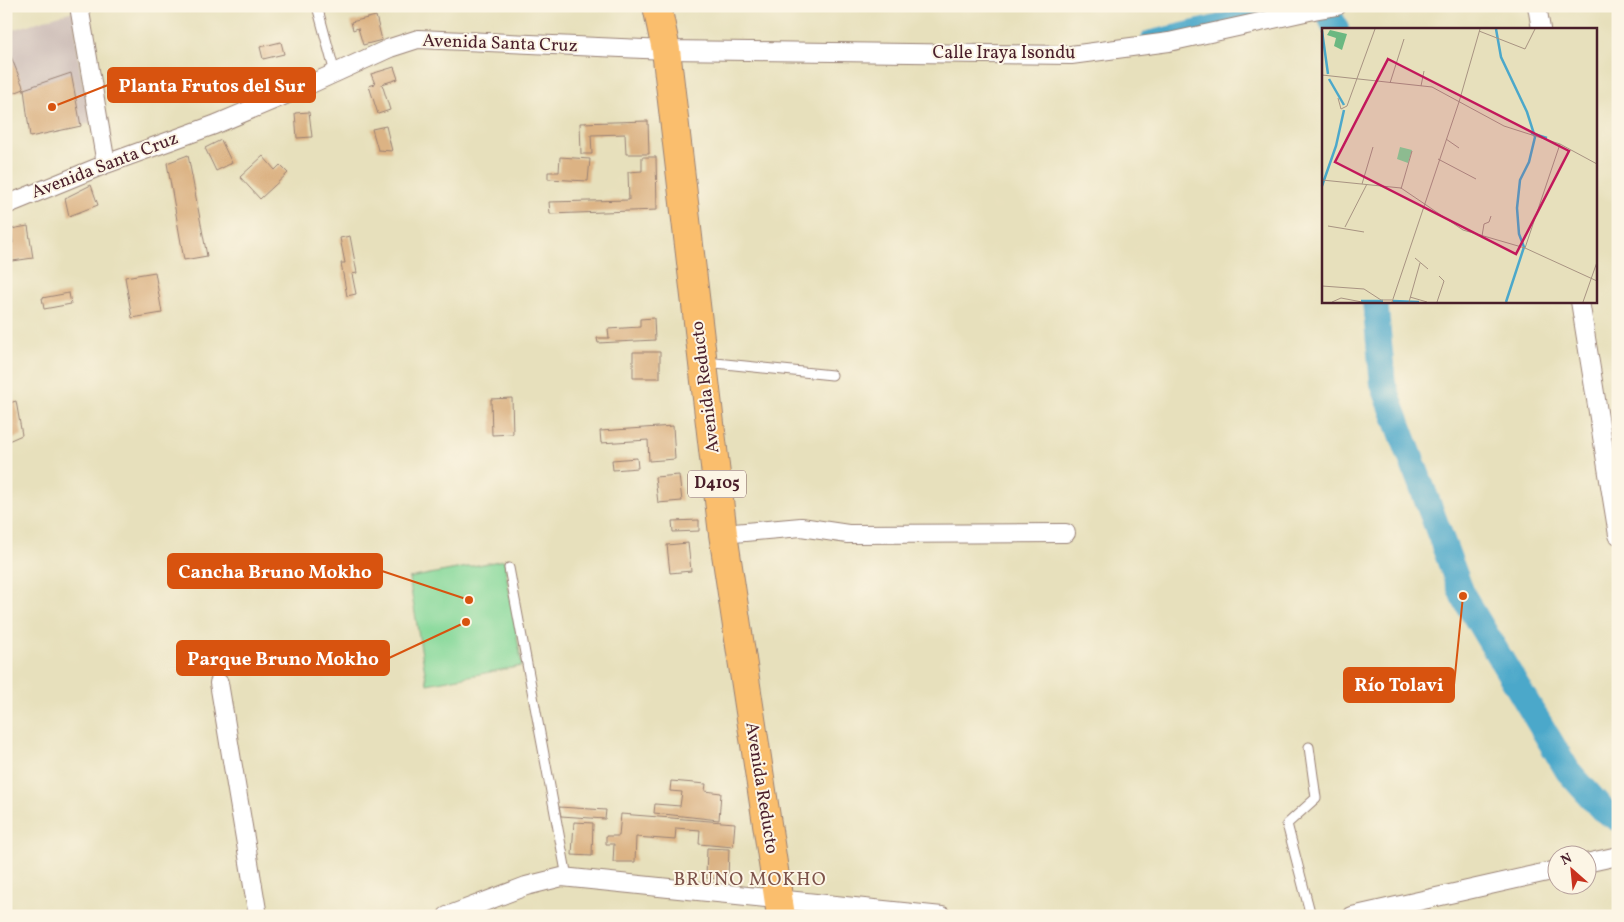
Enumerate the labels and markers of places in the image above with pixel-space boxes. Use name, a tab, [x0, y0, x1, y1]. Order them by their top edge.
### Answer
callout: Planta Frutos del Sur	[108, 68, 315, 102]
callout: Cancha Bruno Mokho	[168, 554, 382, 588]
callout: Parque Bruno Mokho	[177, 641, 389, 675]
callout: Río Tolavi	[1344, 668, 1454, 702]

